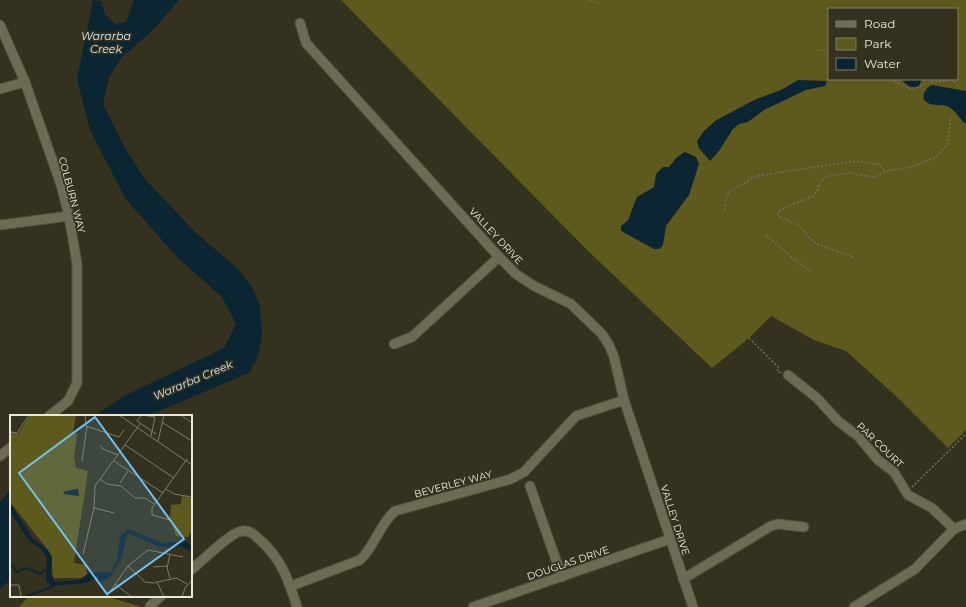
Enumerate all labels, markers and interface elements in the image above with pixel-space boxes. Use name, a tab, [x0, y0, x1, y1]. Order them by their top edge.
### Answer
legend	[828, 8, 958, 80]
text: Road	[864, 16, 895, 31]
water label: Wararba Creek	[81, 29, 131, 56]
text: Park	[864, 36, 892, 51]
text: Water	[864, 56, 901, 71]
street label: COLBURN WAY	[56, 156, 89, 235]
street label: VALLEY DRIVE	[466, 205, 526, 267]
water label: Wararba Creek	[151, 357, 235, 403]
inset map	[10, 415, 192, 597]
street label: PAR COURT	[854, 420, 906, 471]
street label: BEVERLEY WAY	[413, 467, 494, 501]
street label: VALLEY DRIVE	[658, 483, 693, 557]
street label: DOUGLAS DRIVE	[525, 543, 611, 583]

